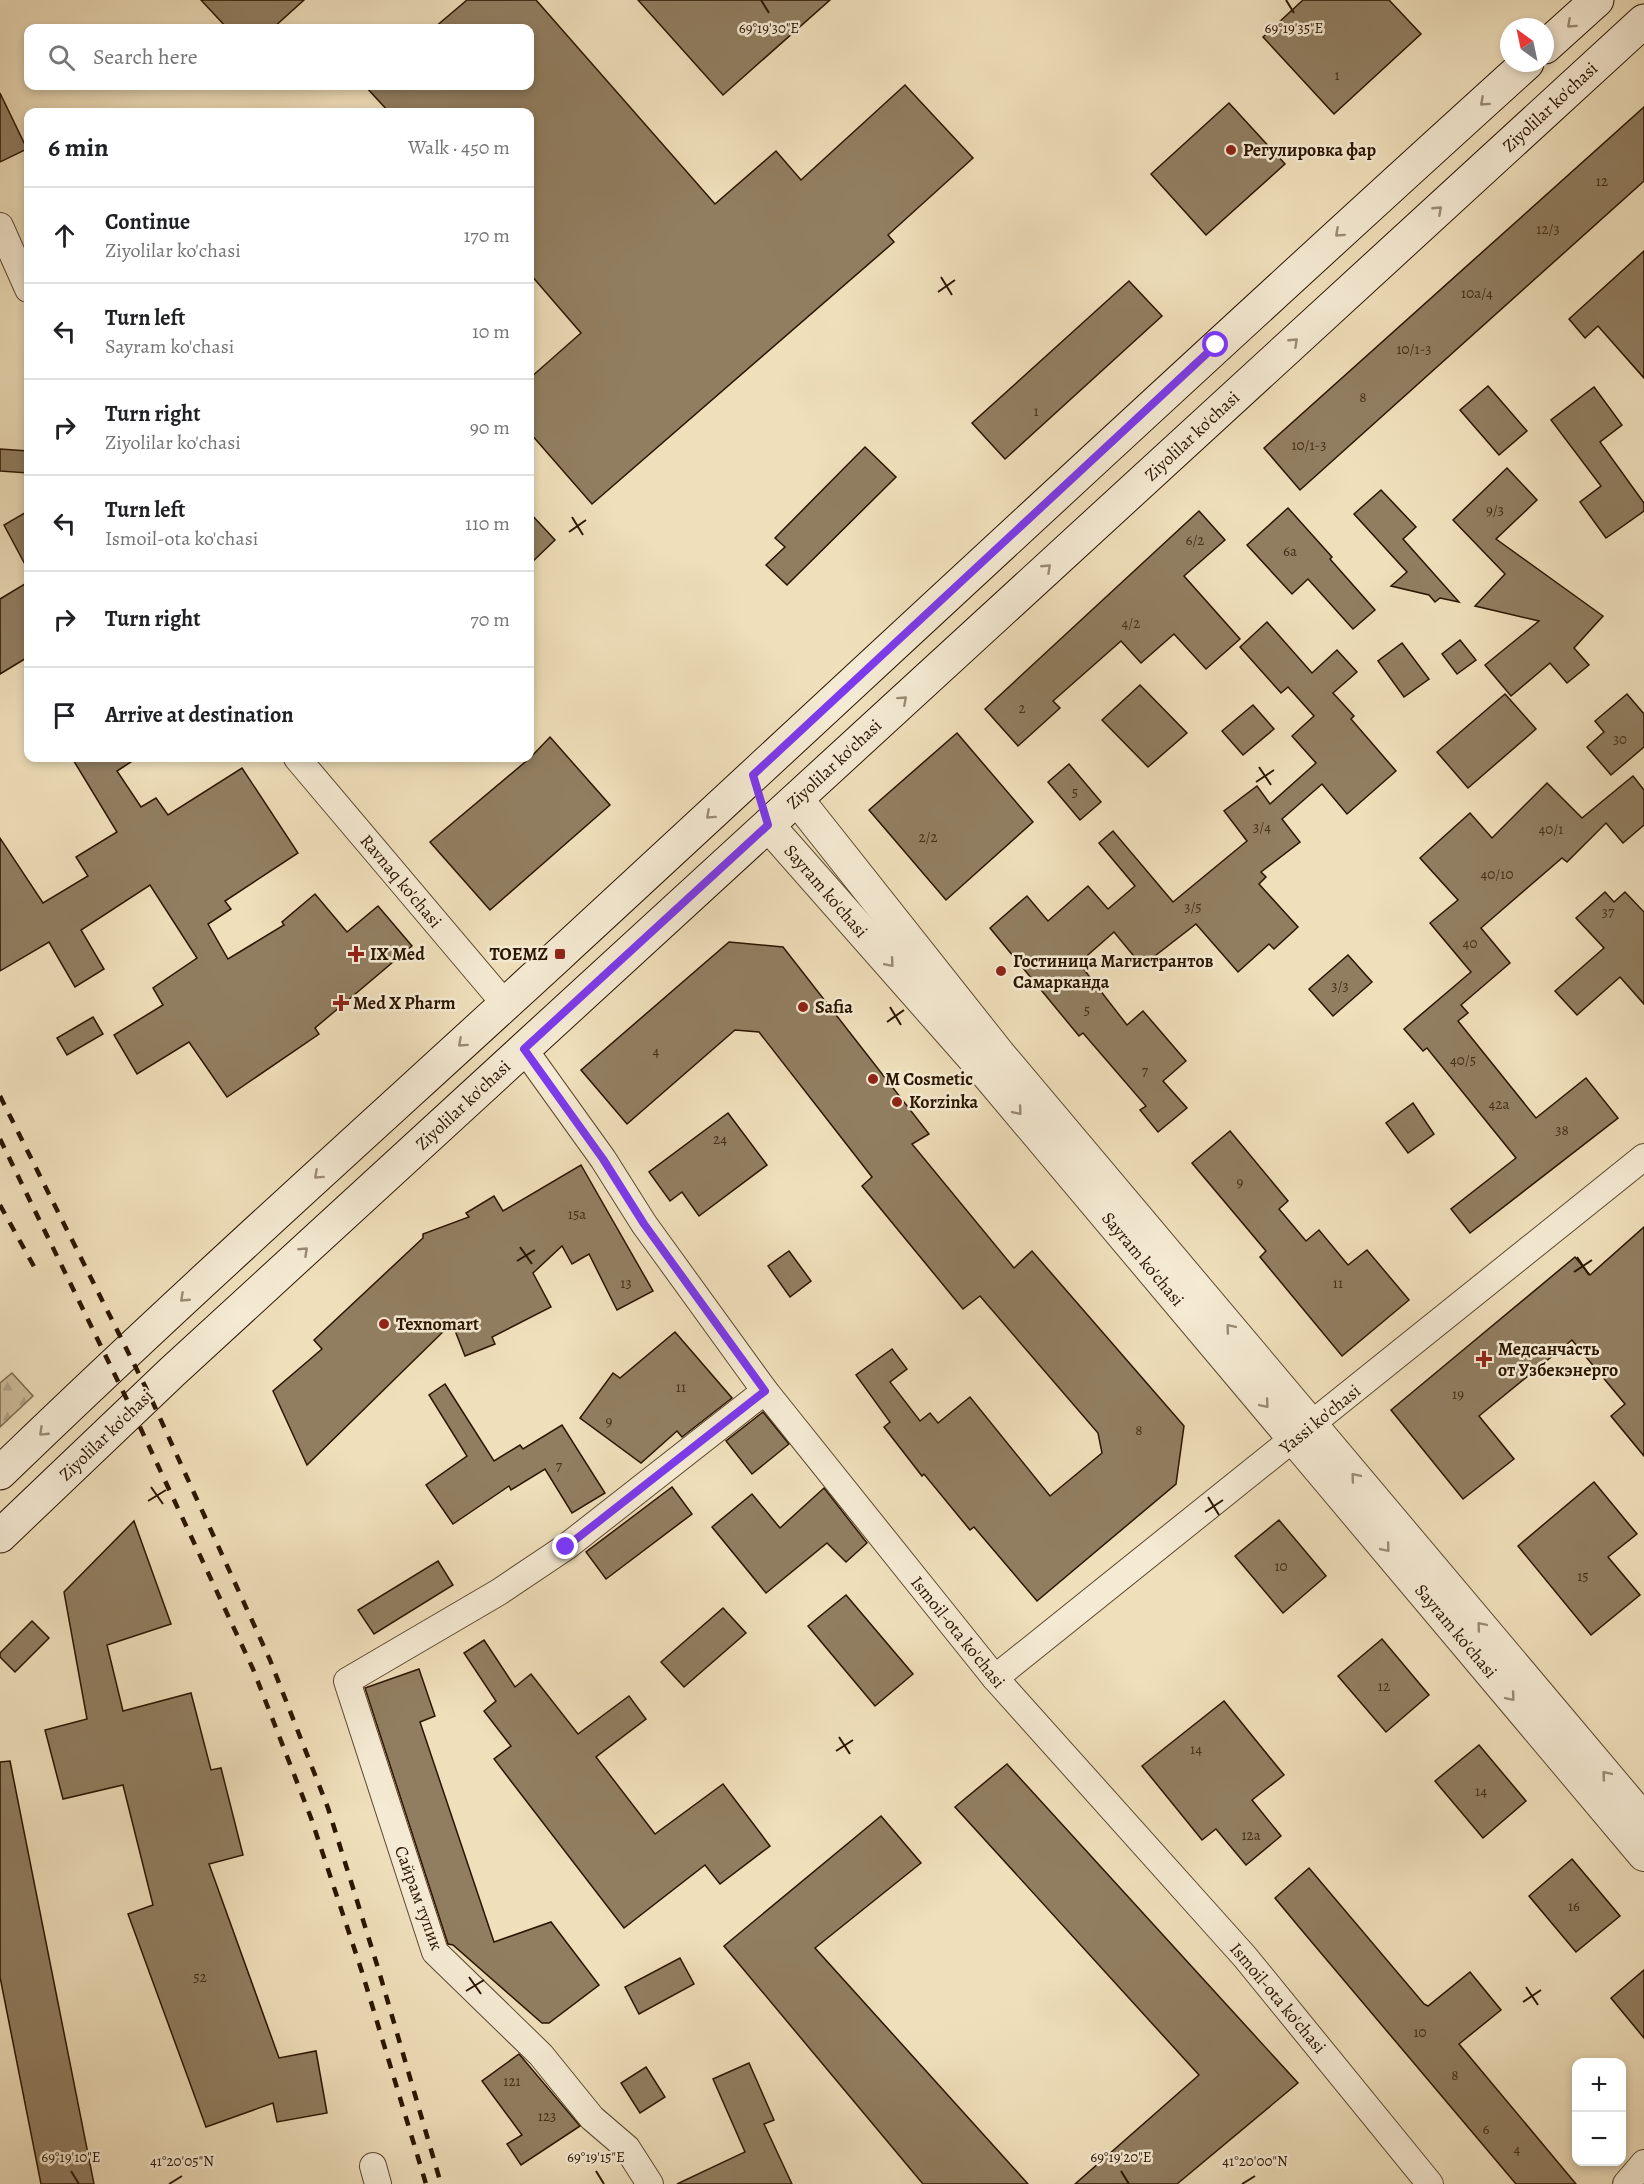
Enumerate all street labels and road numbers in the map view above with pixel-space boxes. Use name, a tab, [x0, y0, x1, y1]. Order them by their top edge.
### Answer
street label: Ziyolilar ko'chasi	[1497, 57, 1603, 157]
street label: Ziyolilar ko'chasi	[1139, 386, 1245, 486]
street label: Ziyolilar ko'chasi	[781, 714, 887, 814]
street label: Ravnaq ko'chasi	[355, 829, 447, 933]
street label: Sayram ko'chasi	[779, 839, 873, 943]
street label: Ziyolilar ko'chasi	[410, 1055, 516, 1155]
street label: Sayram ko'chasi	[1096, 1207, 1190, 1311]
street label: Yassi ko'chasi	[1274, 1379, 1366, 1460]
street label: Ziyolilar ko'chasi	[54, 1384, 158, 1486]
street label: Ismoil-ota ko'chasi	[905, 1571, 1011, 1693]
street label: Sayram ko'chasi	[1409, 1579, 1503, 1683]
street label: Сайрам тупик	[389, 1842, 449, 1954]
street label: Ismoil-ota ko'chasi	[1224, 1937, 1332, 2059]

